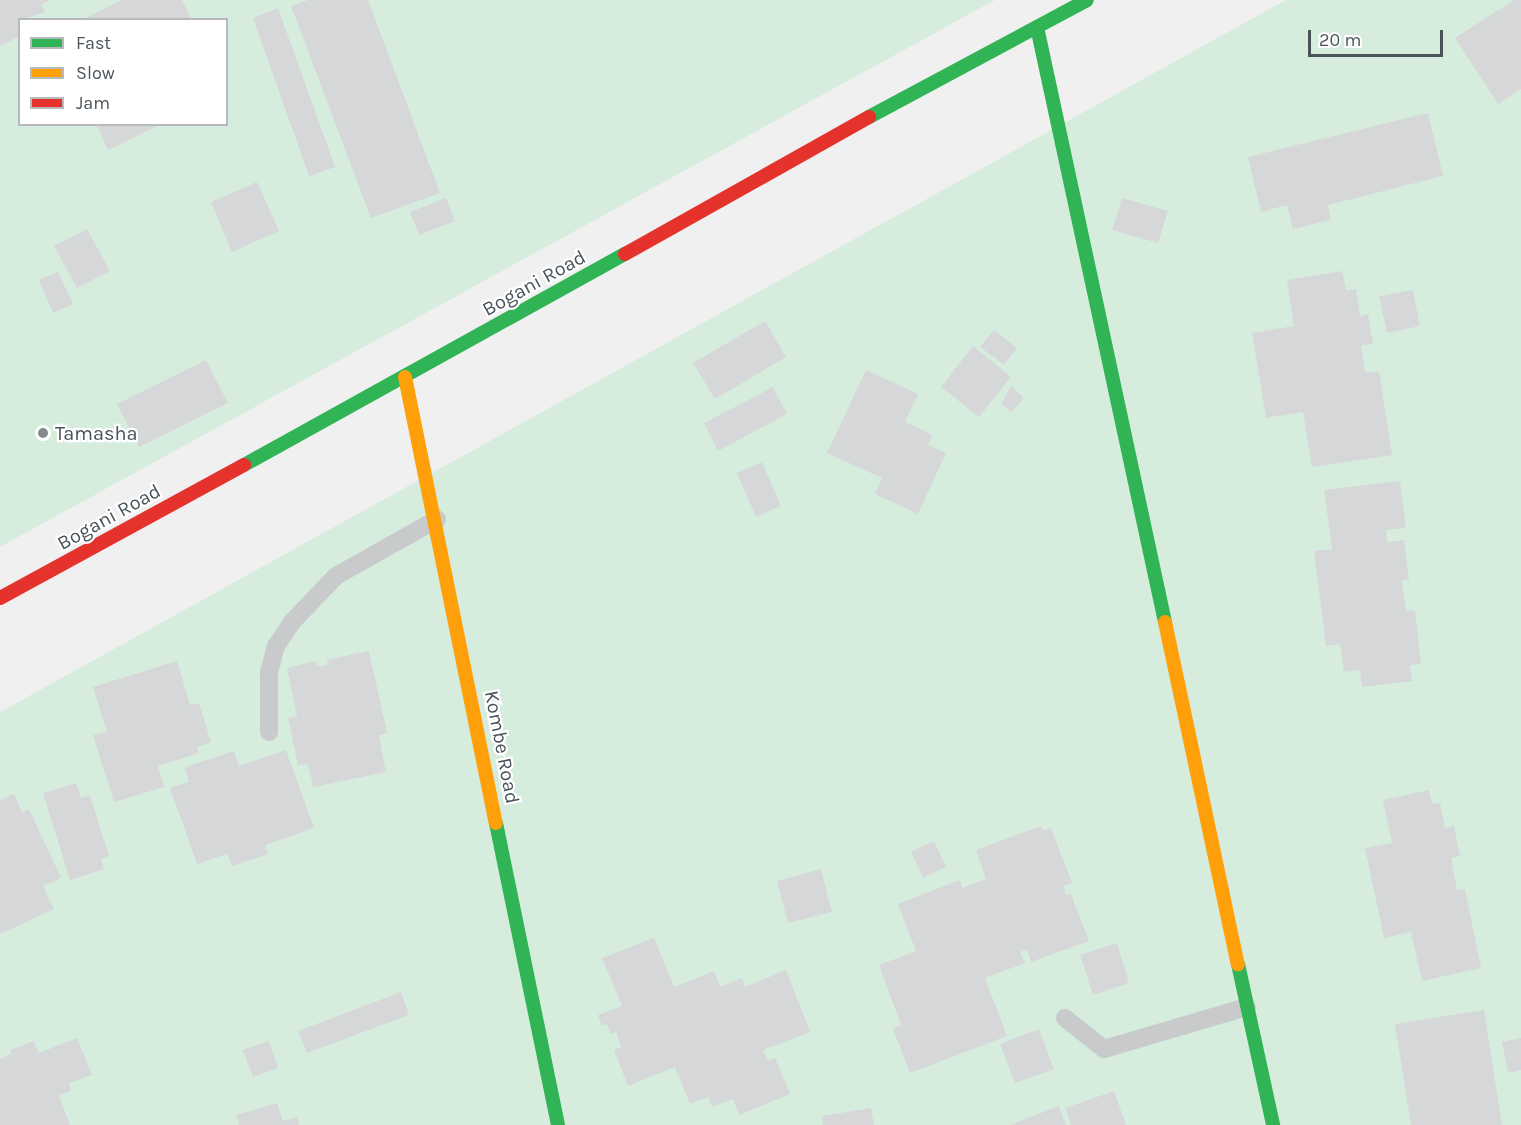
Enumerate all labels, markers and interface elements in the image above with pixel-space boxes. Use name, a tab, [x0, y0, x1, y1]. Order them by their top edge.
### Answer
legend	[18, 18, 228, 126]
scale bar	[1311, 18, 1446, 56]
text: 20 m	[1319, 29, 1361, 51]
text: Fast	[76, 32, 111, 54]
text: Slow	[76, 62, 115, 84]
text: Jam	[76, 92, 110, 114]
street label: Bogani Road	[478, 245, 590, 321]
place label: Tamasha	[55, 421, 138, 445]
marker: Tamasha	[36, 426, 50, 440]
street label: Bogani Road	[53, 479, 165, 555]
street label: Kombe Road	[479, 688, 525, 806]

